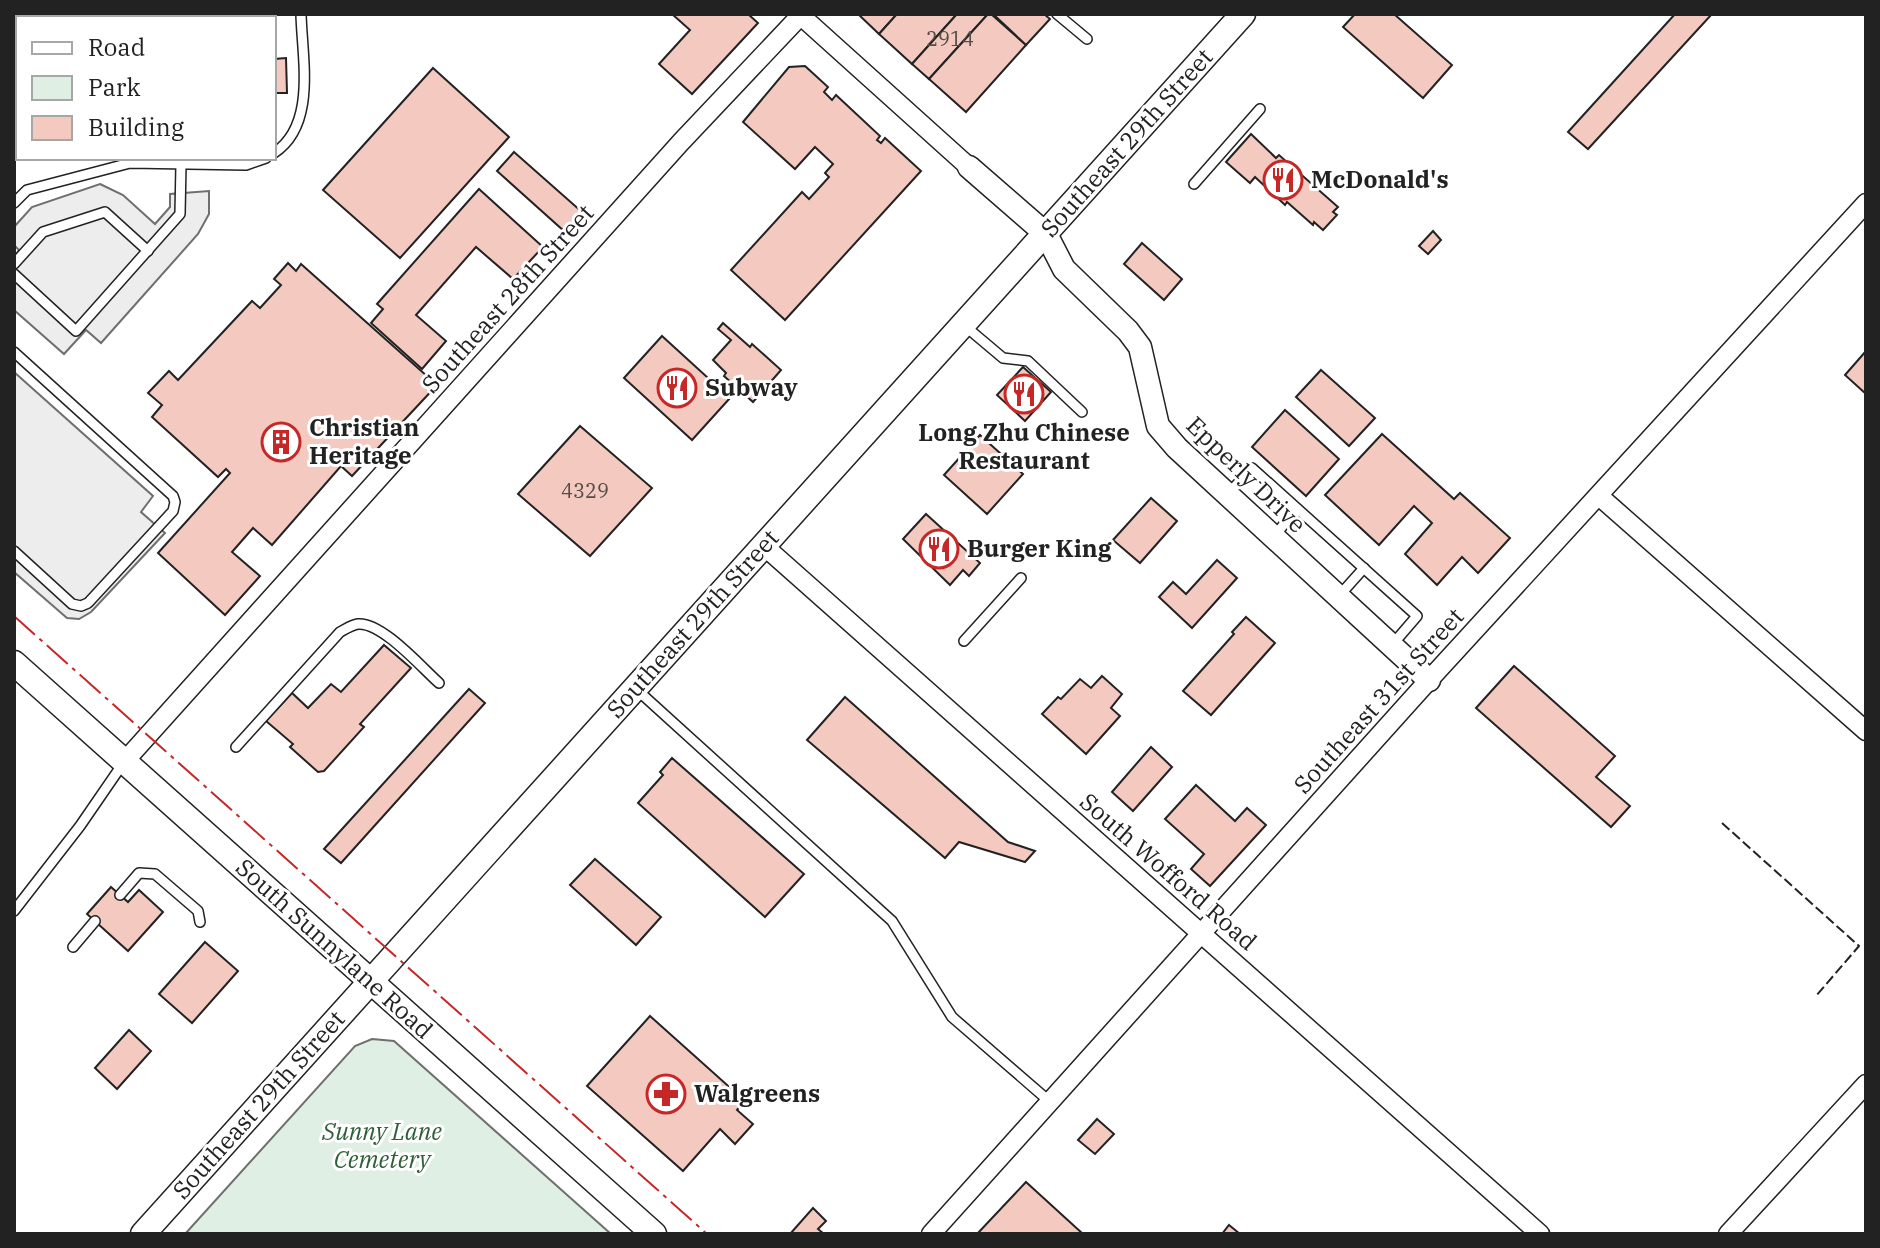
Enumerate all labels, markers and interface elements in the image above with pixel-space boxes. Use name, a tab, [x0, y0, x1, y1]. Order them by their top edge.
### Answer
legend	[16, 16, 276, 160]
house number: 2914	[926, 25, 974, 52]
text: Road	[88, 31, 145, 63]
street label: Southeast 29th Street	[1033, 41, 1219, 243]
text: Park	[88, 71, 140, 103]
text: Building	[88, 111, 184, 143]
restaurant icon: McDonald's	[1262, 159, 1304, 201]
place label: McDonald's	[1311, 163, 1449, 195]
street label: Southeast 28th Street	[414, 197, 600, 399]
restaurant icon: Subway	[656, 367, 698, 409]
place label: Subway	[705, 371, 798, 403]
restaurant icon: Long Zhu Chinese Restaurant	[1003, 373, 1045, 415]
street label: Epperly Drive	[1180, 409, 1313, 540]
place label: Christian Heritage	[309, 411, 419, 471]
place label: Long Zhu Chinese Restaurant	[918, 416, 1130, 476]
building icon: Christian Heritage	[260, 421, 302, 463]
house number: 4329	[561, 477, 609, 504]
street label: Southeast 29th Street	[599, 522, 785, 724]
restaurant icon: Burger King	[918, 528, 960, 570]
place label: Burger King	[967, 532, 1112, 564]
street label: Southeast 31st Street	[1286, 601, 1470, 800]
street label: South Wofford Road	[1073, 785, 1264, 957]
street label: South Sunnylane Road	[229, 851, 440, 1045]
street label: Southeast 29th Street	[165, 1003, 351, 1205]
pharmacy icon: Walgreens	[645, 1073, 687, 1115]
place label: Walgreens	[694, 1077, 820, 1109]
park label: Sunny Lane Cemetery	[321, 1115, 442, 1175]

